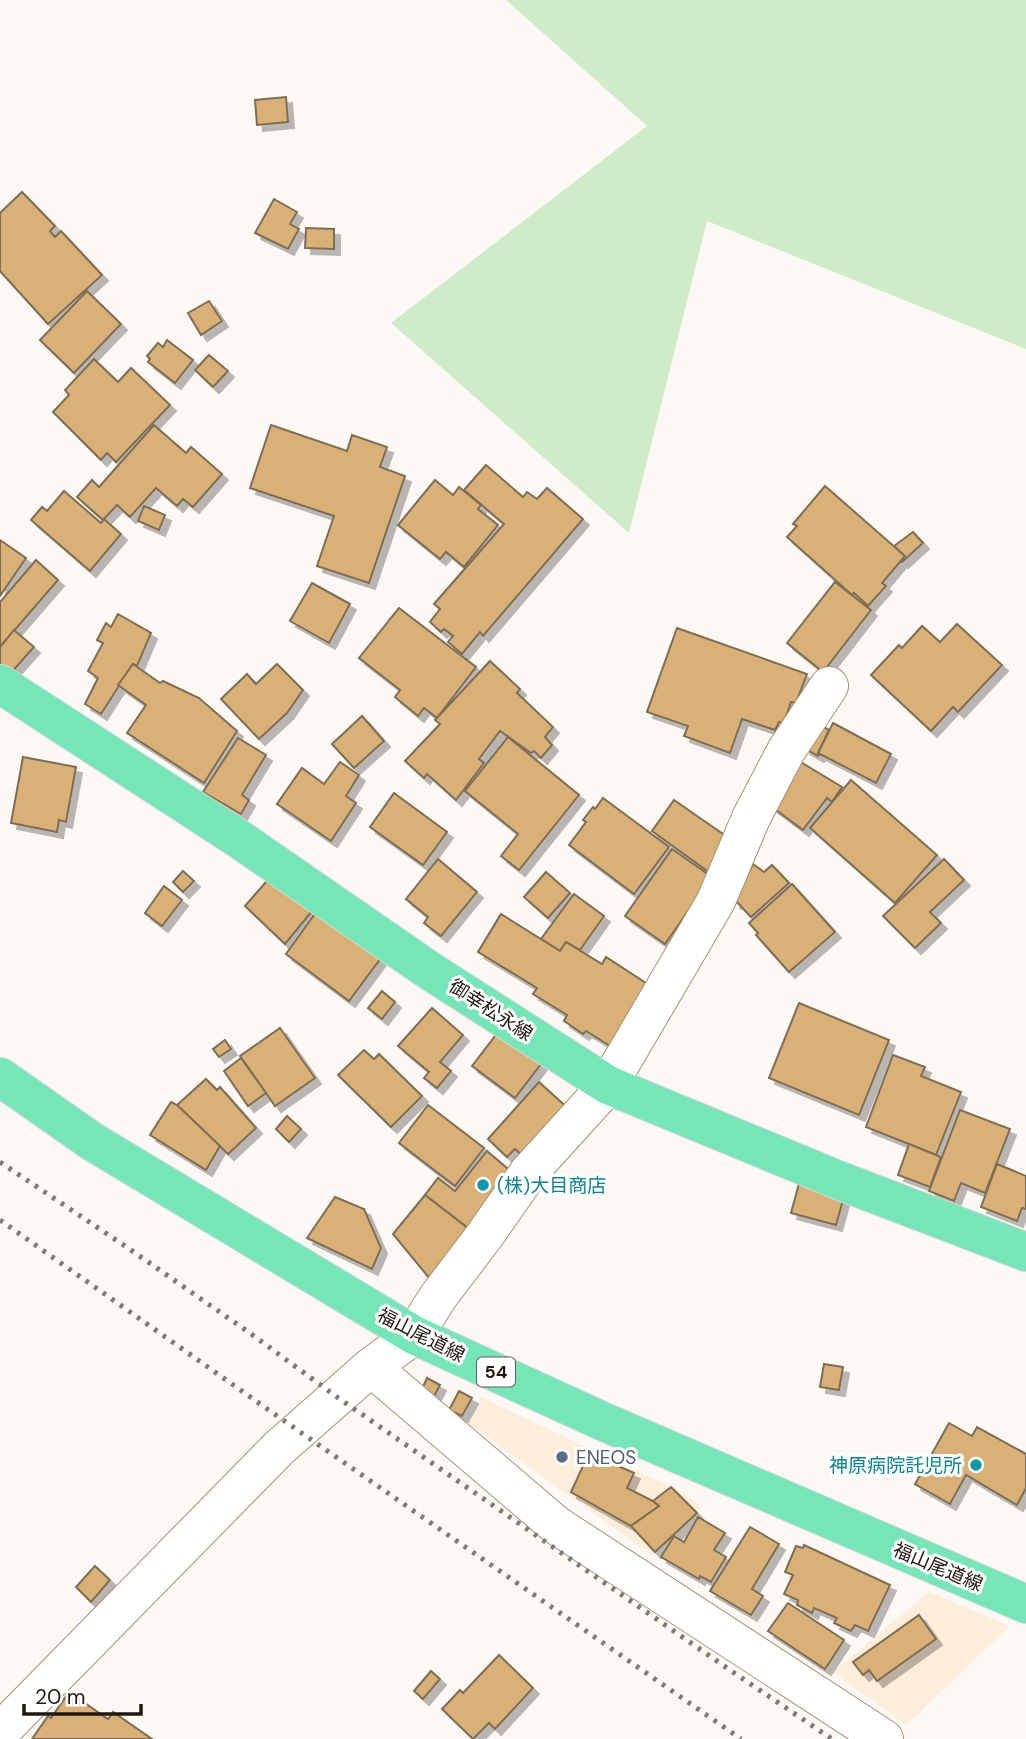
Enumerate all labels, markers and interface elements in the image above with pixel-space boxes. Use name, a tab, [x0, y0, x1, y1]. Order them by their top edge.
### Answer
street label: 御幸松永線	[444, 974, 538, 1046]
place label: (株)大目商店	[497, 1173, 606, 1198]
marker: (株)大目商店	[475, 1177, 491, 1193]
street label: 福山尾道線	[373, 1302, 469, 1368]
road number: 54	[477, 1358, 515, 1386]
place label: ENEOS	[576, 1445, 636, 1470]
marker: ENEOS	[554, 1449, 570, 1465]
place label: 神原病院託児所	[829, 1453, 962, 1478]
marker: 神原病院託児所	[968, 1457, 984, 1473]
street label: 福山尾道線	[889, 1537, 987, 1597]
scale bar	[24, 1672, 142, 1716]
text: 20 m	[35, 1683, 86, 1711]

